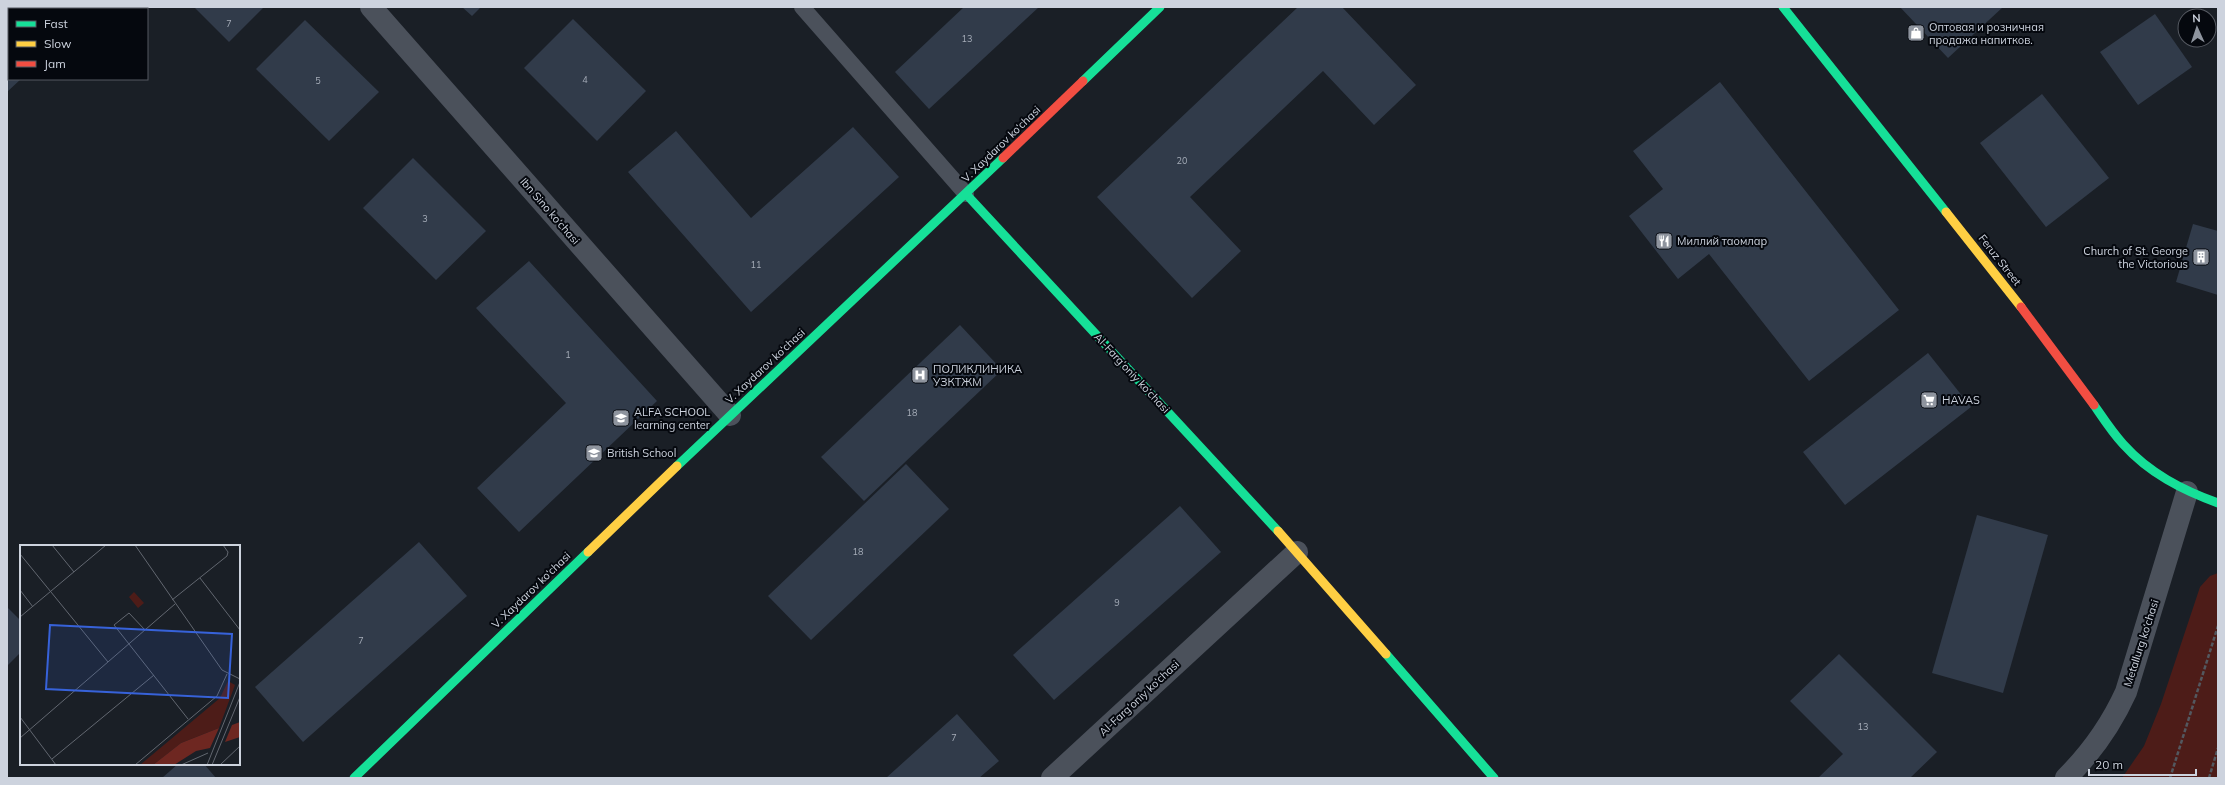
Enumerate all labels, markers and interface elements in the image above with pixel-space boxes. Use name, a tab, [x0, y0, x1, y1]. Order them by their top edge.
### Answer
legend	[8, 8, 148, 80]
north arrow	[2177, 8, 2217, 48]
text: N	[2192, 11, 2201, 25]
text: Fast	[44, 16, 68, 31]
house number: 7	[226, 18, 232, 29]
place label: Оптовая и розничная продажа напитков.	[1929, 20, 2044, 47]
shop icon: Оптовая и розничная продажа напитков.	[1906, 23, 1926, 43]
house number: 13	[962, 33, 972, 44]
text: Slow	[44, 36, 72, 51]
text: Jam	[44, 56, 66, 71]
house number: 4	[582, 74, 588, 85]
house number: 5	[315, 75, 321, 86]
street label: V. Xaydarov ko‘chasi	[959, 103, 1043, 185]
house number: 20	[1177, 155, 1187, 166]
street label: Ibn Sino ko‘chasi	[517, 175, 583, 247]
house number: 3	[422, 213, 428, 224]
restaurant icon: Миллий таомлар	[1654, 231, 1674, 251]
street label: Feruz Street	[1976, 232, 2024, 289]
place label: Миллий таомлар	[1677, 234, 1768, 248]
place label: Church of St. George the Victorious	[2083, 244, 2188, 271]
building icon: Church of St. George the Victorious	[2191, 247, 2211, 267]
house number: 11	[751, 259, 761, 270]
street label: V. Xaydarov ko‘chasi	[722, 325, 808, 407]
street label: Al-Farg‘oniy ko‘chasi	[1091, 330, 1173, 416]
house number: 1	[565, 349, 571, 360]
place label: ПОЛИКЛИНИКА УЗКТЖМ	[932, 362, 1022, 389]
hospital icon: ПОЛИКЛИНИКА УЗКТЖМ	[910, 365, 930, 385]
supermarket icon: HAVAS	[1919, 390, 1939, 410]
place label: HAVAS	[1942, 393, 1980, 407]
place label: ALFA SCHOOL learning center	[634, 405, 710, 432]
house number: 18	[907, 407, 917, 418]
school or university icon: ALFA SCHOOL learning center	[611, 408, 631, 428]
school or university icon: British School	[584, 443, 604, 463]
place label: British School	[607, 446, 676, 460]
inset map	[20, 545, 240, 765]
house number: 18	[853, 546, 863, 557]
street label: V. Xaydarov ko‘chasi	[489, 549, 573, 631]
house number: 9	[1114, 597, 1120, 608]
street label: Metallurg ko‘chasi	[2120, 598, 2162, 688]
house number: 7	[358, 635, 364, 646]
street label: Al-Farg‘oniy ko‘chasi	[1096, 657, 1182, 739]
house number: 13	[1858, 721, 1868, 732]
house number: 7	[951, 732, 957, 743]
scale bar	[2089, 751, 2196, 777]
text: 20 m	[2095, 757, 2123, 772]

